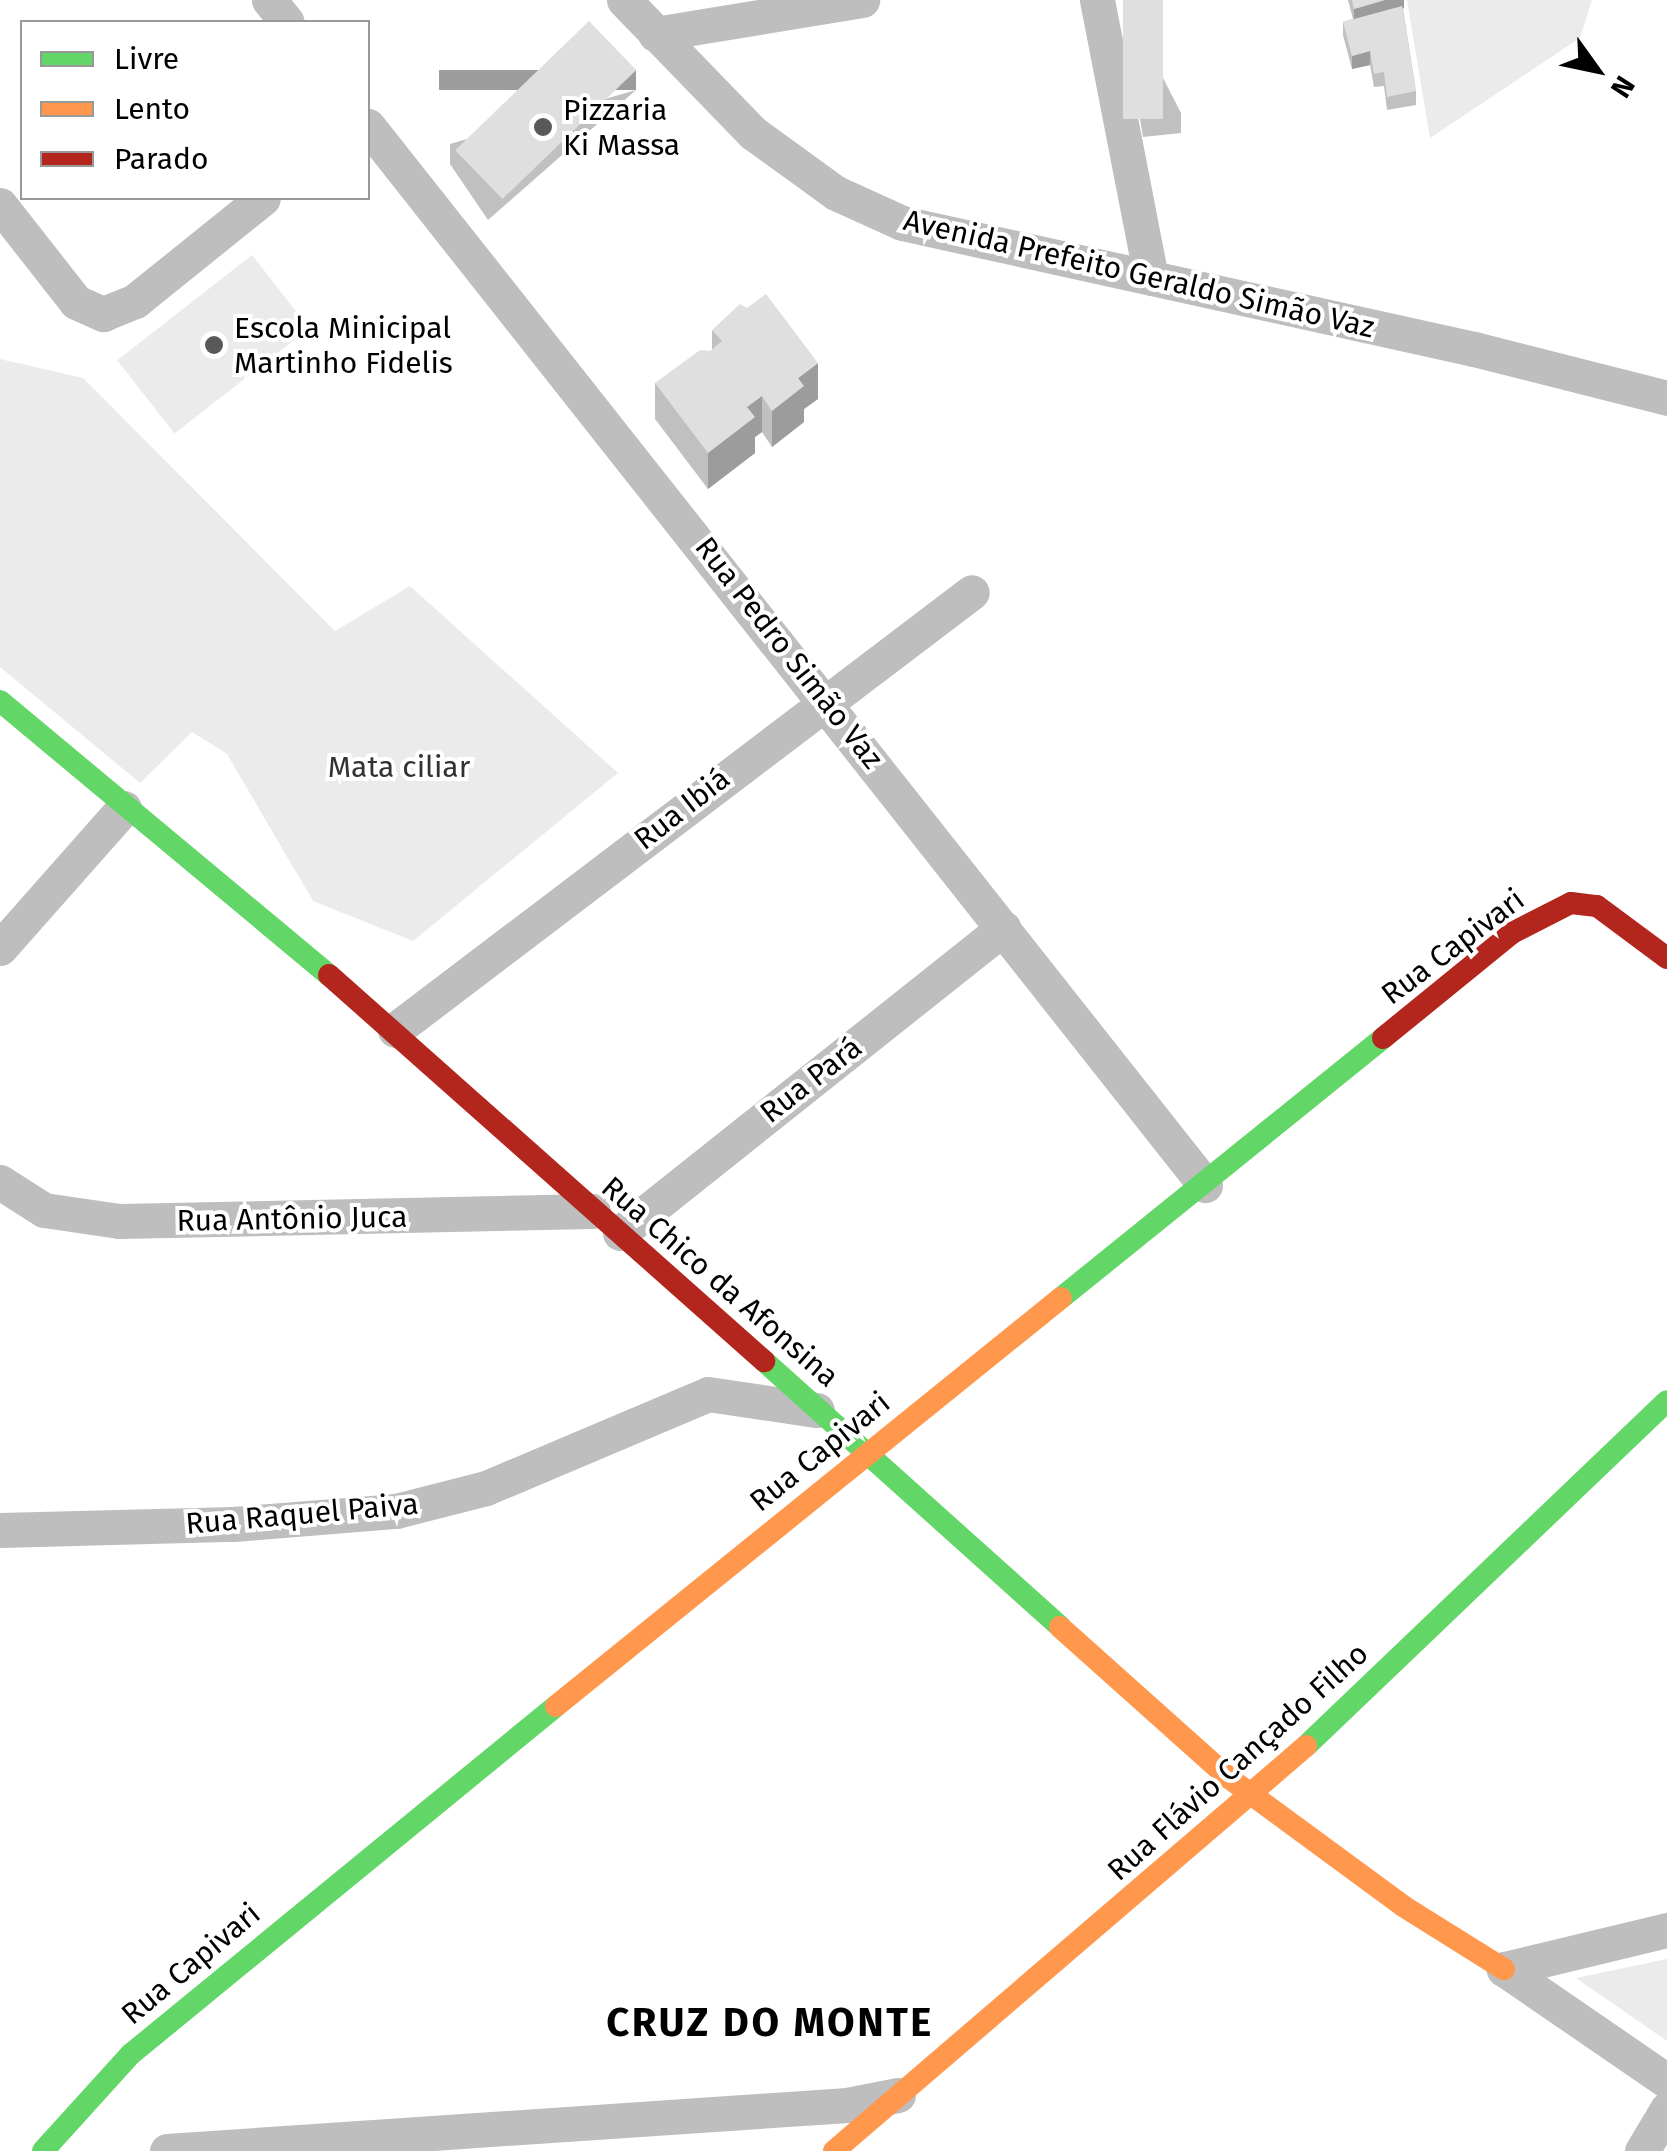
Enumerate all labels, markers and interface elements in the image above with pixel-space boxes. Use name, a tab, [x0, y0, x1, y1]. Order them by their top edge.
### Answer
legend	[20, 20, 370, 200]
north arrow	[1547, 20, 1647, 120]
text: Livre	[114, 41, 179, 77]
text: N	[1604, 70, 1641, 103]
text: Lento	[114, 91, 190, 127]
place label: Pizzaria Ki Massa	[563, 92, 680, 162]
marker: Pizzaria Ki Massa	[532, 116, 554, 138]
text: Parado	[114, 141, 208, 177]
street label: Avenida Prefeito Geraldo Simão Vaz	[900, 202, 1378, 346]
place label: Escola Minicipal Martinho Fidelis	[234, 310, 453, 380]
marker: Escola Minicipal Martinho Fidelis	[203, 334, 225, 356]
street label: Rua Pedro Simão Vaz	[687, 530, 891, 776]
park label: Mata ciliar	[328, 749, 470, 785]
street label: Rua Ibiá	[627, 761, 737, 857]
street label: Rua Capivari	[1374, 882, 1532, 1012]
street label: Rua Pará	[753, 1029, 869, 1131]
street label: Rua Chico da Afonsina	[594, 1169, 846, 1395]
street label: Rua Antônio Juca	[176, 1199, 408, 1239]
street label: Rua Capivari	[743, 1385, 897, 1519]
street label: Rua Raquel Paiva	[184, 1486, 420, 1542]
street label: Rua Flávio Cançado Filho	[1100, 1636, 1376, 1888]
street label: Rua Capivari	[114, 1896, 268, 2032]
district label: CRUZ DO MONTE	[606, 1999, 934, 2047]

